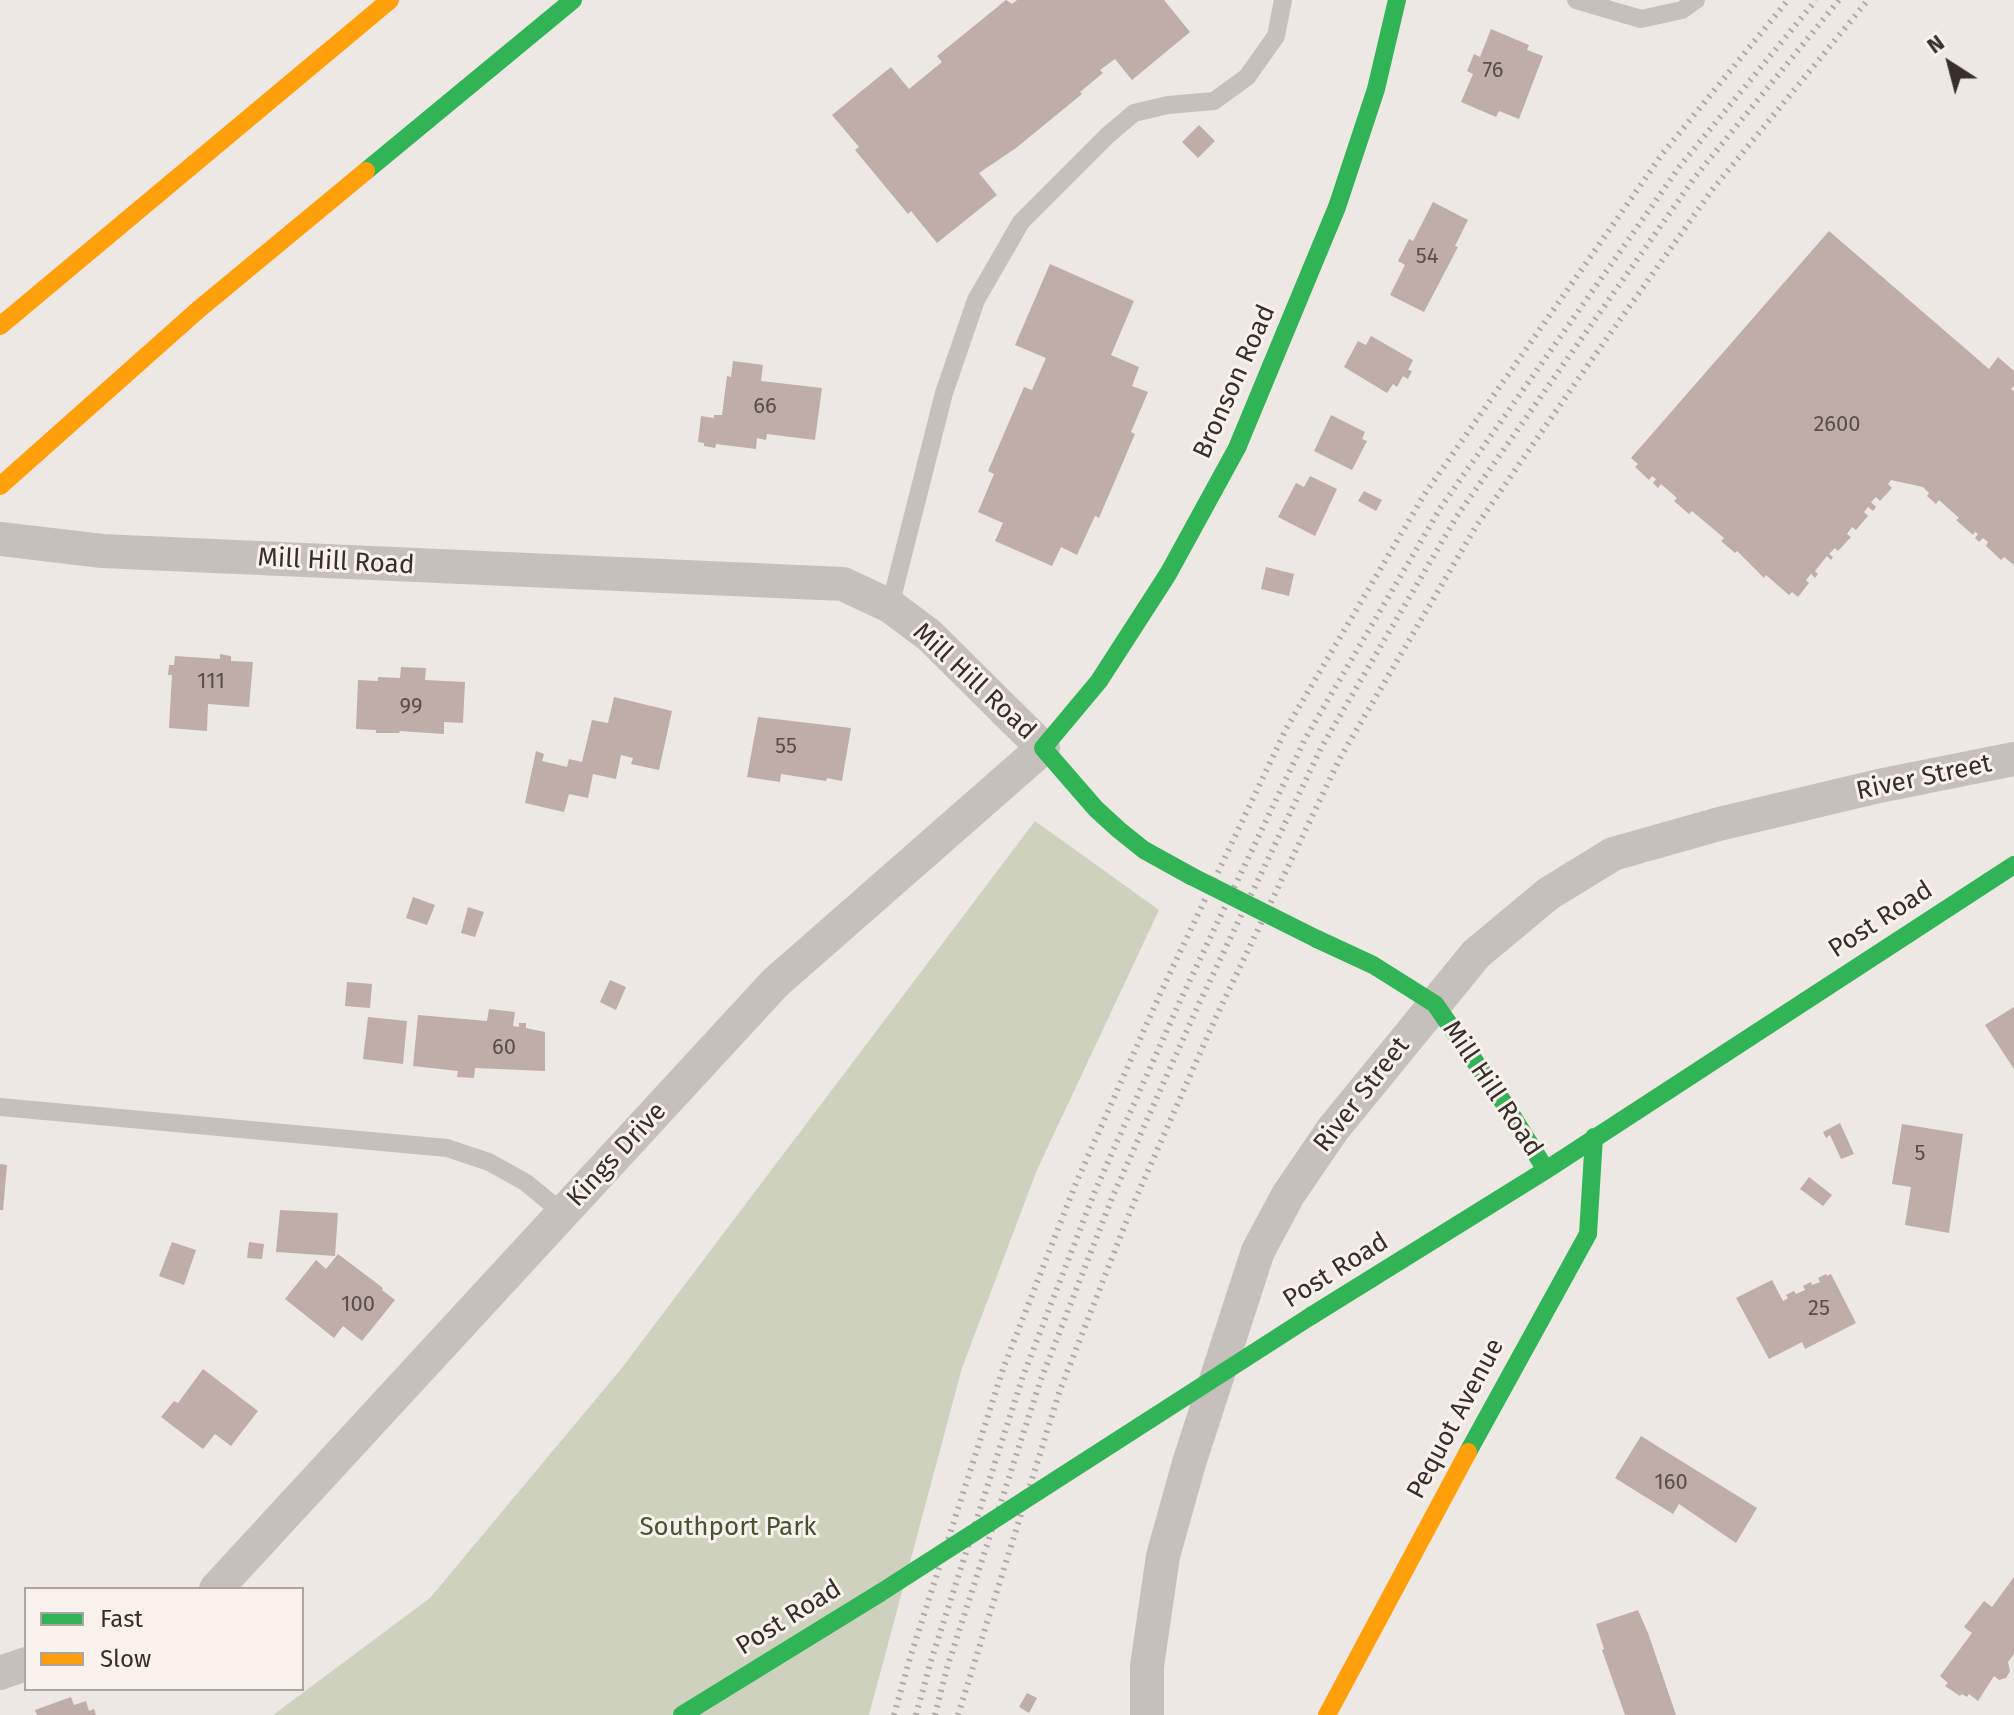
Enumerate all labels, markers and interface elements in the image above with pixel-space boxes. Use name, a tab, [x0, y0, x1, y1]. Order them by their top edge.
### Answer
north arrow	[1910, 24, 1990, 104]
text: N	[1922, 29, 1949, 59]
house number: 76	[1483, 58, 1503, 84]
house number: 54	[1416, 244, 1438, 270]
street label: Bronson Road	[1187, 300, 1283, 464]
house number: 66	[753, 394, 777, 420]
house number: 2600	[1813, 412, 1861, 438]
street label: Mill Hill Road	[257, 542, 415, 582]
street label: Mill Hill Road	[906, 617, 1042, 747]
house number: 111	[197, 669, 225, 695]
house number: 99	[399, 694, 423, 720]
house number: 55	[775, 734, 797, 760]
street label: River Street	[1854, 748, 1994, 808]
street label: Post Road	[1823, 875, 1939, 965]
street label: Mill Hill Road	[1435, 1015, 1549, 1163]
street label: River Street	[1307, 1031, 1417, 1159]
house number: 60	[492, 1035, 516, 1061]
street label: Kings Drive	[561, 1096, 673, 1214]
house number: 5	[1914, 1141, 1926, 1167]
street label: Post Road	[1278, 1227, 1394, 1315]
house number: 100	[341, 1292, 375, 1318]
house number: 25	[1808, 1296, 1830, 1322]
street label: Pequot Avenue	[1401, 1334, 1511, 1504]
house number: 160	[1654, 1470, 1688, 1496]
park label: Southport Park	[639, 1512, 817, 1544]
street label: Post Road	[731, 1574, 847, 1662]
legend	[24, 1587, 304, 1691]
text: Fast	[100, 1605, 143, 1633]
text: Slow	[100, 1645, 151, 1673]

